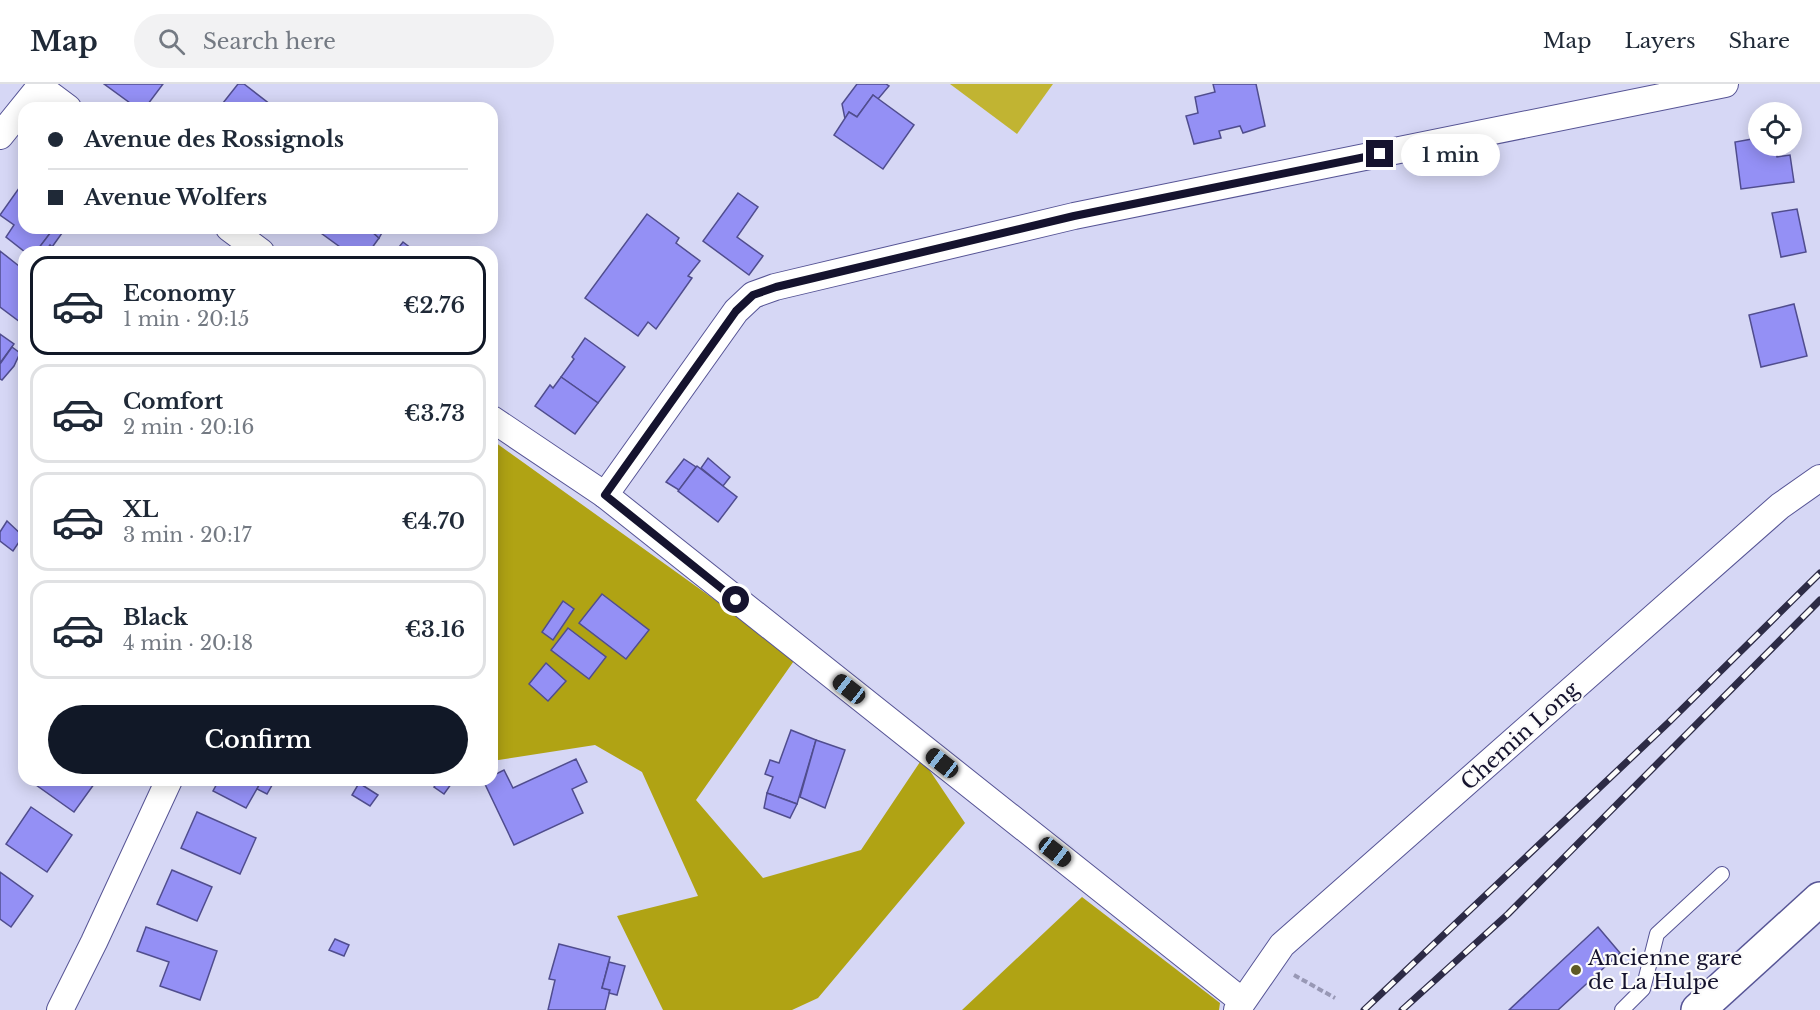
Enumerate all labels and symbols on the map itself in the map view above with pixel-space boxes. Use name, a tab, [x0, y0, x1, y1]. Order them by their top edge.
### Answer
callout: 1 min	[1401, 133, 1500, 175]
route end	[1366, 140, 1393, 167]
route start	[722, 586, 749, 613]
car	[829, 671, 869, 707]
street label: Chemin Long	[1456, 676, 1585, 796]
car	[922, 745, 962, 781]
car	[1035, 834, 1075, 870]
place label: Ancienne gare de La Hulpe	[1587, 945, 1742, 995]
marker: Ancienne gare de La Hulpe	[1569, 963, 1583, 977]

